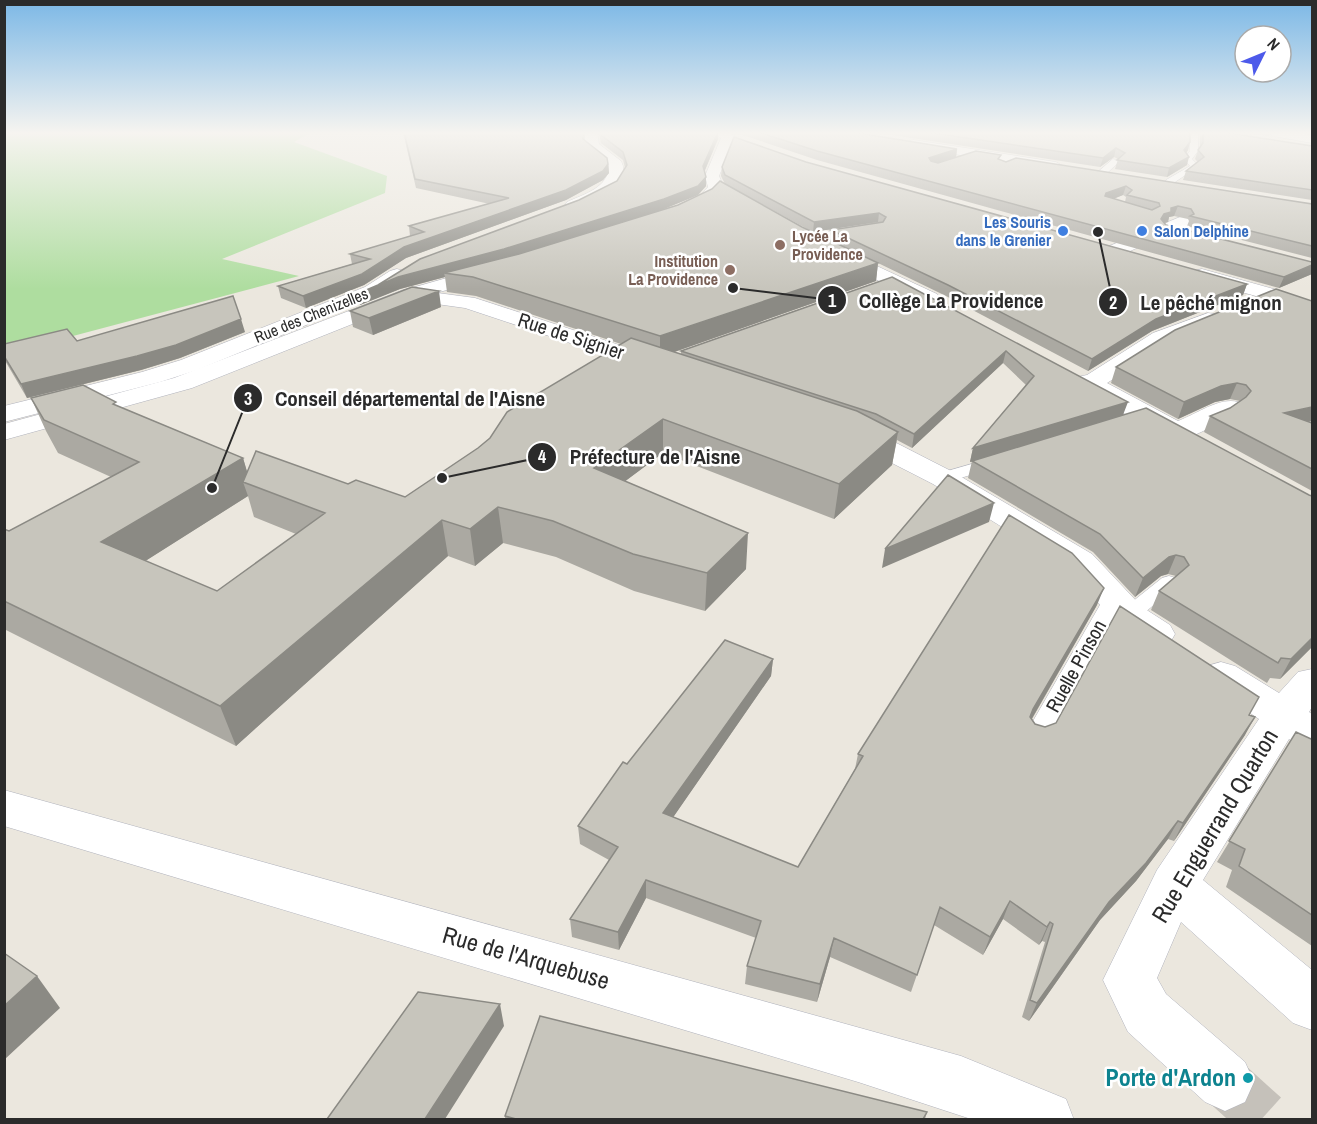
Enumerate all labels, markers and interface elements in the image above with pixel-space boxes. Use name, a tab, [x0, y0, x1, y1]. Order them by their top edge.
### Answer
north arrow	[1233, 24, 1293, 84]
text: N	[1263, 33, 1285, 55]
place label: Les Souris dans le Grenier	[955, 211, 1052, 251]
place label: Salon Delphine	[1154, 220, 1249, 242]
marker: Les Souris dans le Grenier	[1056, 224, 1070, 238]
marker: Salon Delphine	[1135, 224, 1149, 238]
place label: Lycée La Providence	[792, 225, 863, 265]
marker: Lycée La Providence	[773, 238, 787, 252]
place label: Institution La Providence	[628, 250, 718, 290]
marker: Institution La Providence	[723, 263, 737, 277]
callout: Collège La Providence	[817, 281, 1056, 320]
street label: Rue des Chenizelles	[251, 282, 371, 348]
callout: Le pêché mignon	[1098, 283, 1294, 322]
text: Collège La Providence	[859, 286, 1043, 315]
text: 1	[828, 288, 837, 313]
text: Le pêché mignon	[1140, 288, 1282, 317]
text: 2	[1109, 290, 1117, 315]
street label: Rue de Signier	[515, 306, 628, 366]
callout: Conseil départemental de l'Aisne	[233, 379, 557, 418]
text: Conseil départemental de l'Aisne	[275, 384, 545, 413]
text: 3	[244, 386, 252, 411]
callout: Préfecture de l'Aisne	[527, 437, 752, 476]
text: Préfecture de l'Aisne	[570, 442, 740, 471]
text: 4	[538, 444, 547, 469]
street label: Ruelle Pinson	[1039, 615, 1112, 717]
street label: Rue Enguerrand Quarton	[1144, 723, 1285, 928]
street label: Rue de l'Arquebuse	[439, 918, 613, 996]
place label: Porte d'Ardon	[1106, 1061, 1236, 1093]
marker: Porte d'Ardon	[1241, 1071, 1255, 1085]

